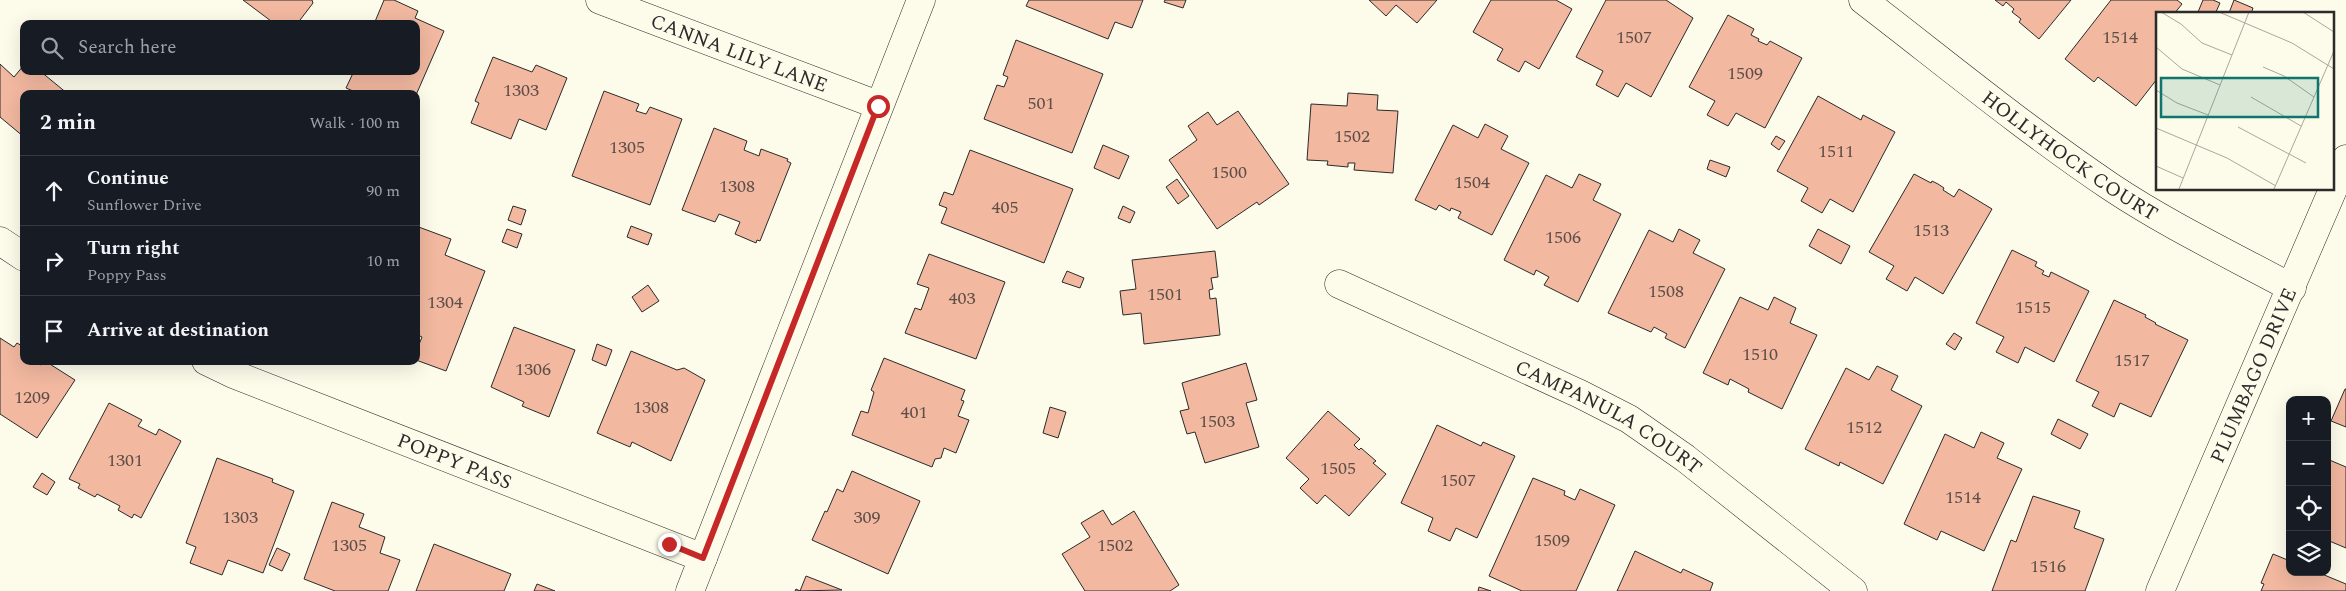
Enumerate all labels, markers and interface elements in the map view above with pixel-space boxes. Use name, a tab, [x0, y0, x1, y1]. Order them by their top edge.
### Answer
street label: CANNA LILY LANE	[646, 6, 832, 101]
inset map	[2156, 12, 2334, 190]
search box	[20, 20, 420, 75]
house number: 1507	[1616, 24, 1652, 51]
house number: 1514	[2102, 24, 2138, 51]
text: Search here	[78, 33, 177, 62]
icon: search	[38, 34, 66, 62]
house number: 1509	[1727, 60, 1763, 87]
house number: 1303	[503, 77, 539, 104]
street label: HOLLYHOCK COURT	[1975, 83, 2163, 229]
house number: 501	[1028, 90, 1055, 117]
route start	[867, 95, 890, 118]
text: 2 min	[40, 107, 96, 139]
text: Walk · 100 m	[309, 111, 400, 135]
house number: 1502	[1334, 123, 1370, 150]
house number: 1305	[609, 134, 645, 161]
house number: 1511	[1818, 138, 1854, 165]
house number: 1500	[1211, 159, 1247, 186]
text: Continue	[87, 164, 169, 193]
house number: 1504	[1454, 169, 1490, 196]
house number: 1308	[719, 173, 755, 200]
icon: ahead	[40, 177, 68, 205]
text: 90 m	[366, 179, 400, 203]
text: Sunflower Drive	[87, 193, 202, 217]
house number: 405	[992, 194, 1019, 221]
house number: 1513	[1913, 217, 1949, 244]
house number: 1506	[1545, 224, 1581, 251]
text: Turn right	[87, 234, 180, 263]
icon: right	[40, 247, 68, 275]
text: 10 m	[366, 249, 400, 273]
text: Poppy Pass	[87, 263, 167, 287]
house number: 1508	[1648, 278, 1684, 305]
house number: 1501	[1147, 281, 1183, 308]
street label: PLUMBAGO DRIVE	[2203, 283, 2305, 468]
house number: 403	[949, 285, 976, 312]
house number: 1304	[427, 289, 463, 316]
house number: 1515	[2015, 294, 2051, 321]
text: Arrive at destination	[87, 316, 269, 345]
icon: arrive	[40, 317, 68, 345]
house number: 1510	[1742, 341, 1778, 368]
house number: 1517	[2114, 347, 2150, 374]
street label: CAMPANULA COURT	[1510, 352, 1708, 482]
house number: 1306	[515, 356, 551, 383]
house number: 1209	[14, 384, 50, 411]
house number: 1308	[633, 394, 669, 421]
map controls	[2286, 396, 2331, 576]
button: +	[2286, 396, 2331, 441]
house number: 401	[901, 399, 928, 426]
house number: 1503	[1199, 408, 1235, 435]
house number: 1512	[1846, 414, 1882, 441]
street label: POPPY PASS	[393, 426, 516, 498]
button: −	[2286, 441, 2331, 486]
house number: 1301	[107, 447, 143, 474]
house number: 1505	[1320, 455, 1356, 482]
house number: 1507	[1440, 467, 1476, 494]
house number: 1514	[1945, 484, 1981, 511]
button: locate	[2286, 486, 2331, 531]
house number: 1303	[222, 504, 258, 531]
house number: 309	[854, 504, 881, 531]
house number: 1509	[1534, 527, 1570, 554]
button: layers	[2286, 531, 2331, 576]
house number: 1305	[331, 532, 367, 559]
house number: 1502	[1097, 532, 1133, 559]
route end	[658, 533, 681, 556]
house number: 1516	[2030, 553, 2066, 580]

